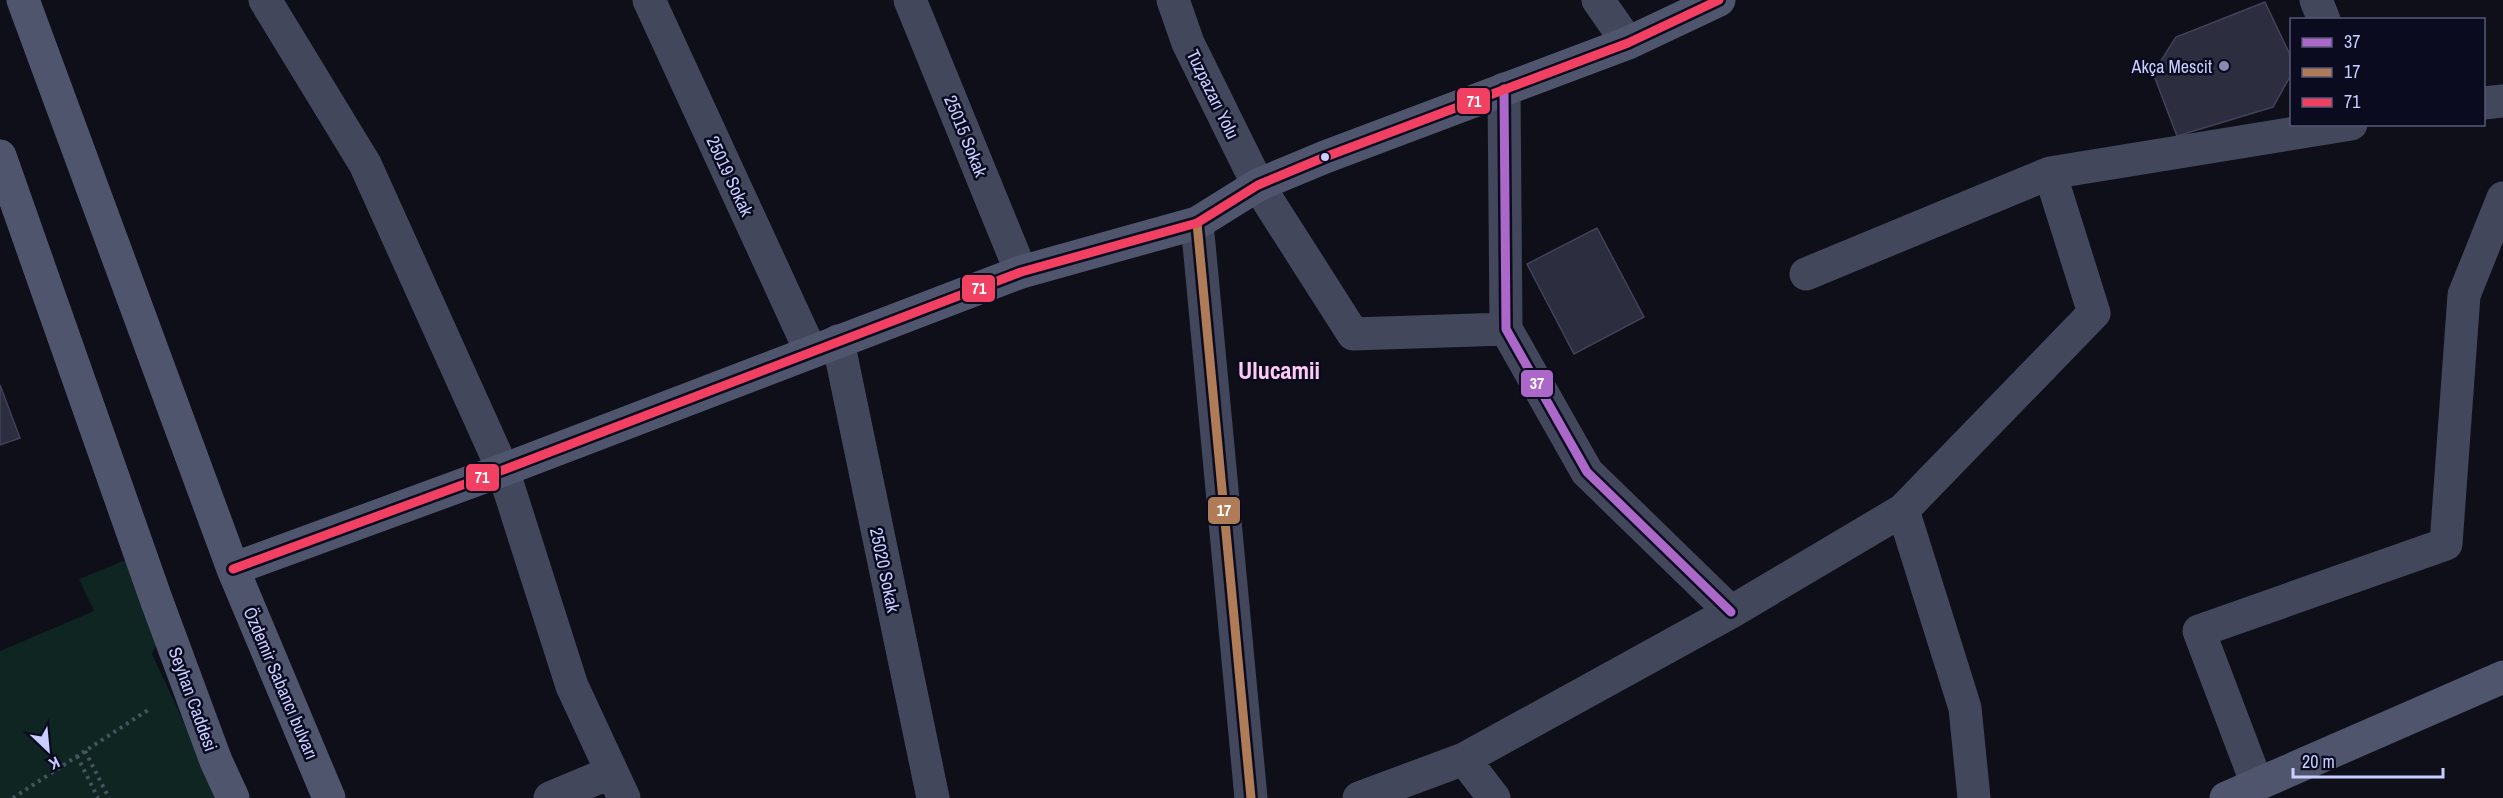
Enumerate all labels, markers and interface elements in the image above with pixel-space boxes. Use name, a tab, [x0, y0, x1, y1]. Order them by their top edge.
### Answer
legend	[2290, 18, 2485, 126]
text: 37	[2344, 29, 2360, 54]
street label: Tuzpazarı Yolu	[1181, 45, 1245, 143]
place label: Akça Mescit	[2131, 54, 2212, 79]
marker: Akça Mescit	[2217, 59, 2231, 73]
text: 17	[2344, 59, 2360, 84]
line badge: 71	[1456, 87, 1491, 115]
text: 71	[2344, 89, 2361, 114]
text: 71	[1467, 90, 1482, 112]
street label: 25015 Sokak	[938, 91, 994, 181]
street label: 25019 Sokak	[700, 132, 760, 221]
unlabelled marker	[1319, 151, 1331, 163]
line badge: 71	[961, 274, 996, 303]
text: 71	[972, 277, 987, 299]
district label: Ulucamii	[1238, 354, 1320, 386]
line badge: 37	[1520, 369, 1554, 398]
text: 37	[1530, 372, 1544, 394]
line badge: 71	[465, 463, 500, 492]
text: 71	[475, 466, 490, 488]
line badge: 17	[1207, 496, 1241, 525]
text: 17	[1217, 499, 1231, 521]
street label: 25020 Sokak	[864, 525, 906, 615]
street label: Özdemir Sabancı bulvarı	[238, 603, 324, 763]
street label: Seyhan Caddesi	[163, 643, 223, 755]
north arrow	[18, 720, 78, 780]
scale bar	[2293, 741, 2443, 779]
text: 20 m	[2302, 749, 2335, 774]
text: K	[45, 752, 64, 776]

